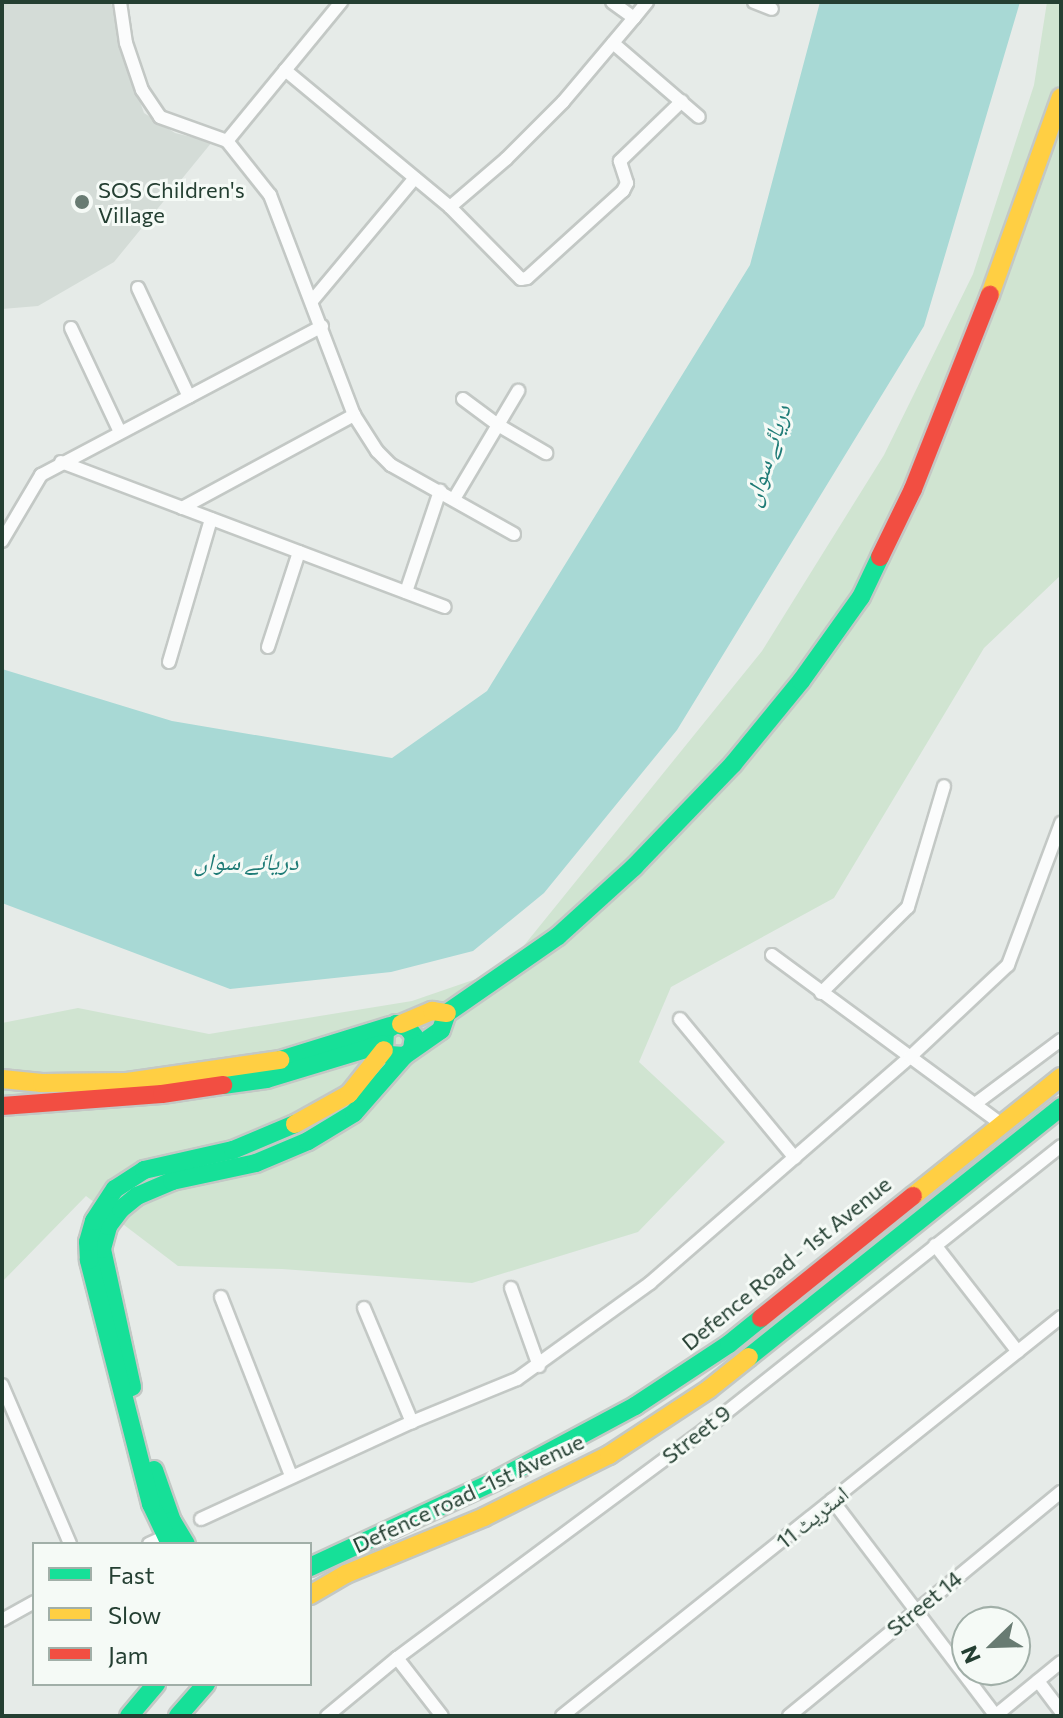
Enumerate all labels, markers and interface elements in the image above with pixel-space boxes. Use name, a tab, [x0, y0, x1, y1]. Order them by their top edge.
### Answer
place label: SOS Children's Village	[98, 176, 245, 228]
marker: SOS Children's Village	[73, 193, 91, 211]
water label: دریائے سواں	[736, 401, 796, 509]
water label: دریائے سواں	[194, 847, 298, 875]
street label: Defence Road - 1st Avenue	[676, 1170, 896, 1356]
street label: Street 9	[656, 1399, 736, 1469]
street label: Defence road -1st Avenue	[348, 1428, 588, 1558]
street label: اسٹریٹ 11	[771, 1480, 853, 1554]
legend	[32, 1542, 312, 1686]
text: Fast	[108, 1560, 155, 1589]
street label: Street 14	[881, 1565, 967, 1641]
text: Slow	[108, 1600, 161, 1629]
north arrow	[951, 1606, 1031, 1686]
text: Jam	[108, 1640, 148, 1669]
text: N	[955, 1642, 986, 1668]

